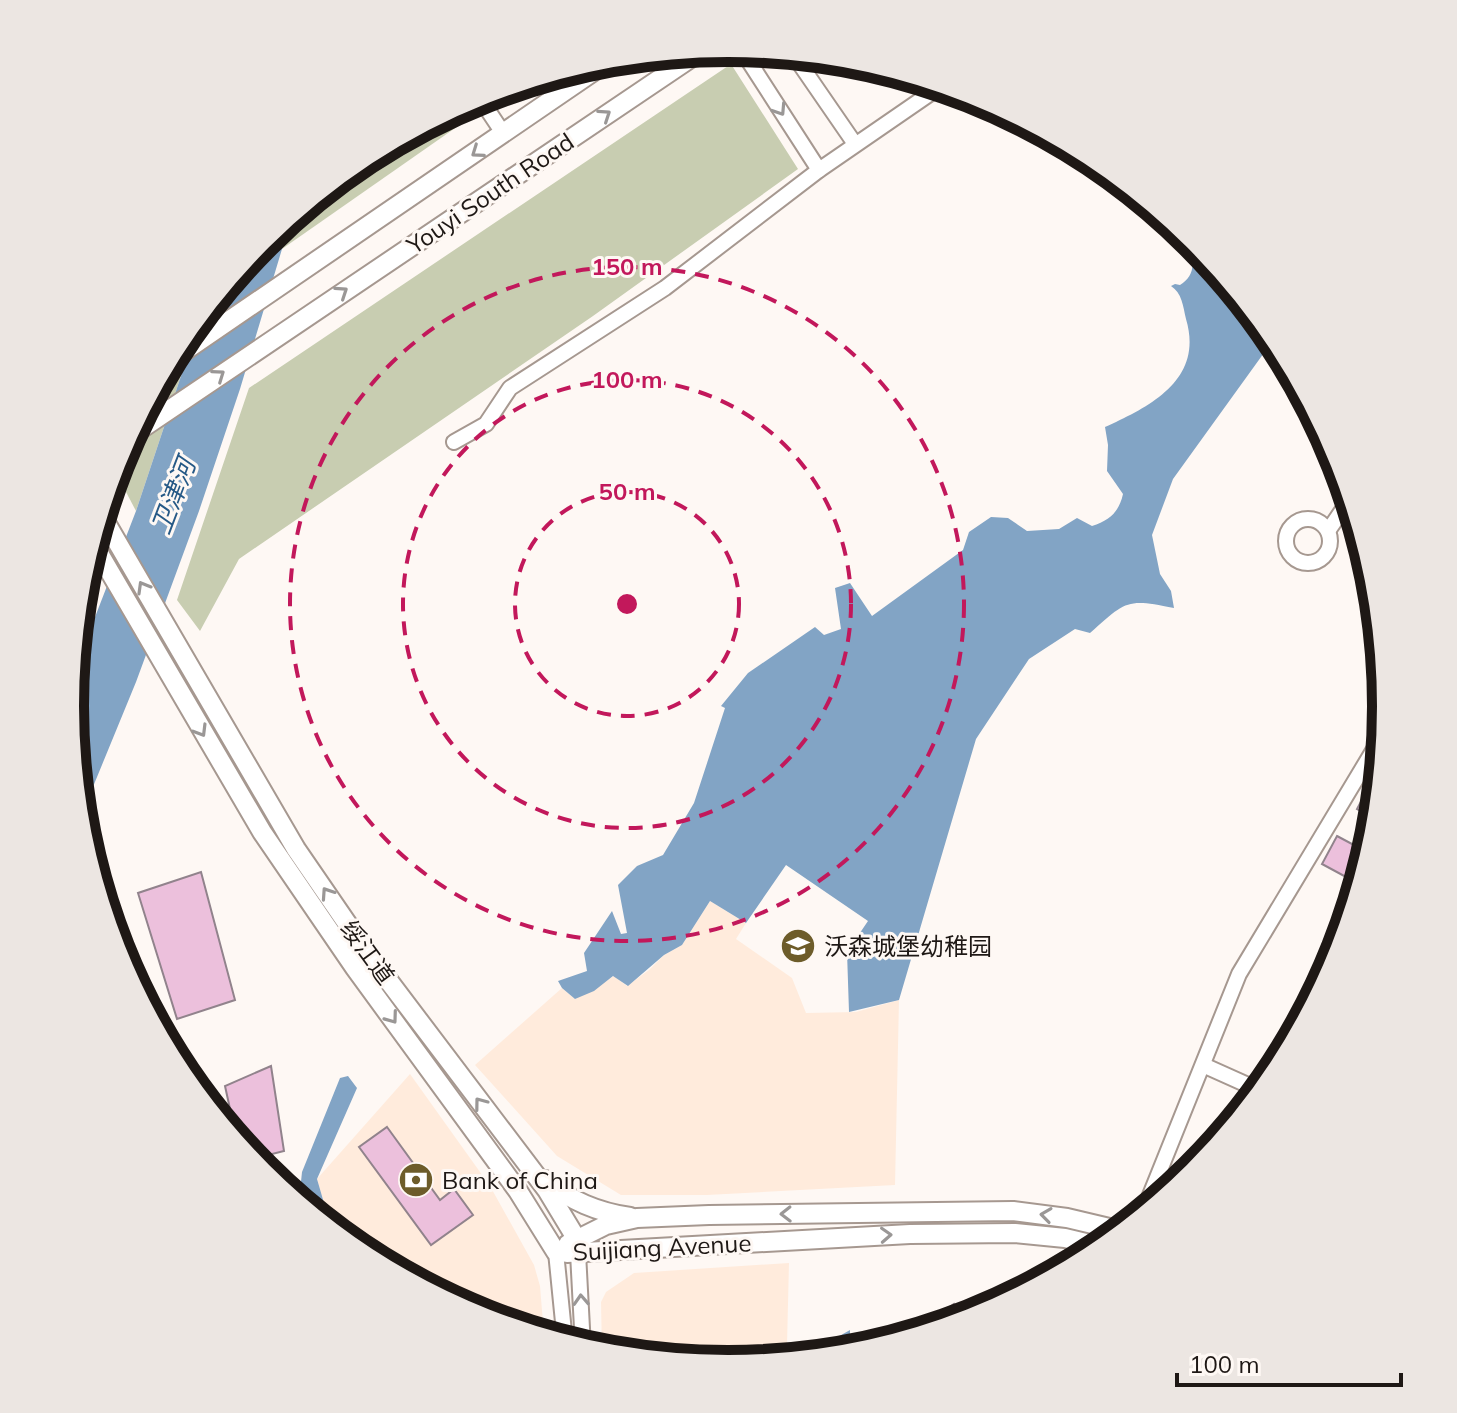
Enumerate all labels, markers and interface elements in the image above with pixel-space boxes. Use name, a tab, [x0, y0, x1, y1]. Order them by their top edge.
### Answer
one-way arrow	[771, 101, 786, 116]
one-way arrow	[596, 110, 610, 125]
street label: Youyi South Road	[400, 126, 579, 261]
one-way arrow	[471, 142, 485, 157]
text: 150 m	[591, 251, 663, 281]
one-way arrow	[334, 286, 348, 301]
text: 100 m	[591, 364, 663, 394]
one-way arrow	[211, 370, 225, 385]
water label: 卫津河	[144, 449, 204, 538]
text: 50 m	[599, 476, 655, 506]
one-way arrow	[137, 582, 153, 596]
centre of rings	[613, 590, 641, 618]
one-way arrow	[192, 722, 207, 737]
one-way arrow	[322, 888, 337, 902]
street label: 绥江道	[335, 914, 401, 990]
school or university icon: 沃森城堡幼稚园	[779, 927, 817, 965]
place label: 沃森城堡幼稚园	[824, 931, 992, 961]
one-way arrow	[382, 1009, 396, 1023]
one-way arrow	[476, 1097, 490, 1112]
bank icon: Bank of China	[397, 1161, 435, 1199]
place label: Bank of China	[442, 1165, 598, 1195]
one-way arrow	[779, 1205, 792, 1222]
one-way arrow	[1039, 1207, 1053, 1224]
street label: Suijiang Avenue	[572, 1227, 752, 1267]
one-way arrow	[880, 1227, 893, 1244]
one-way arrow	[573, 1293, 590, 1306]
scale bar	[1177, 1337, 1401, 1387]
text: 100 m	[1189, 1349, 1260, 1379]

